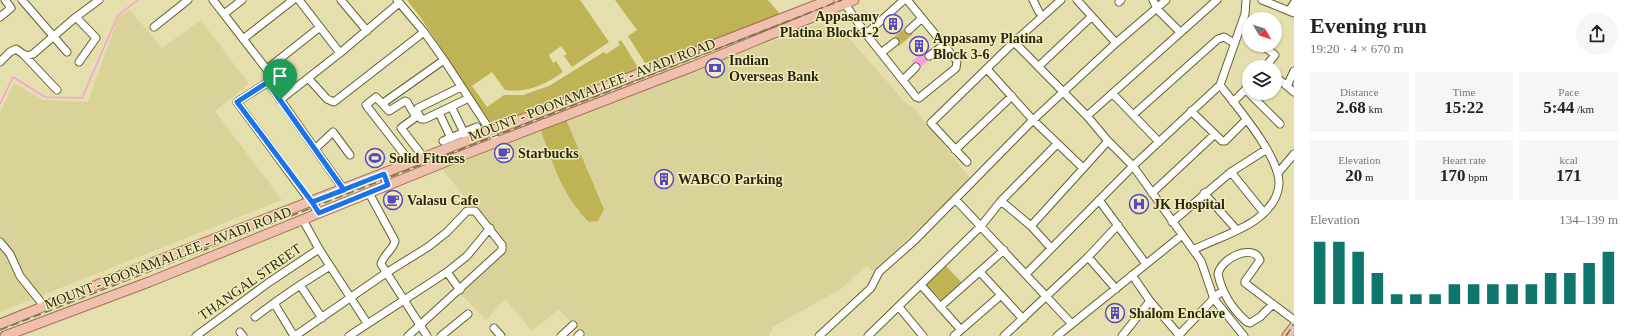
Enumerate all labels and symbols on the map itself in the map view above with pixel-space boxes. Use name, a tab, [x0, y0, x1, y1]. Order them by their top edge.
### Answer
place label: Appasamy Platina Block1-2	[780, 9, 879, 40]
north arrow	[1242, 12, 1282, 52]
building icon: Appasamy Platina Block1-2	[882, 13, 904, 35]
place label: Appasamy Platina Block 3-6	[933, 31, 1043, 62]
building icon: Appasamy Platina Block 3-6	[908, 35, 930, 57]
street label: MOUNT - POONAMALLEE - AVADI ROAD	[466, 36, 718, 144]
place label: Indian Overseas Bank	[729, 53, 819, 84]
bank icon: Indian Overseas Bank	[704, 57, 726, 79]
pin	[263, 59, 297, 100]
cafe icon: Starbucks	[493, 142, 515, 164]
place label: Starbucks	[518, 146, 579, 161]
sports icon: Solid Fitness	[364, 147, 386, 169]
place label: Solid Fitness	[389, 151, 465, 166]
building icon: WABCO Parking	[653, 168, 675, 190]
place label: WABCO Parking	[678, 172, 783, 187]
cafe icon: Valasu Cafe	[382, 189, 404, 211]
place label: Valasu Cafe	[407, 193, 478, 208]
hospital icon: JK Hospital	[1128, 193, 1150, 215]
place label: JK Hospital	[1153, 197, 1225, 212]
street label: MOUNT - POONAMALLEE - AVADI ROAD	[42, 204, 294, 312]
street label: THANGAL STREET	[196, 241, 305, 323]
building icon: Shalom Enclave	[1104, 302, 1126, 324]
place label: Shalom Enclave	[1129, 306, 1225, 321]

